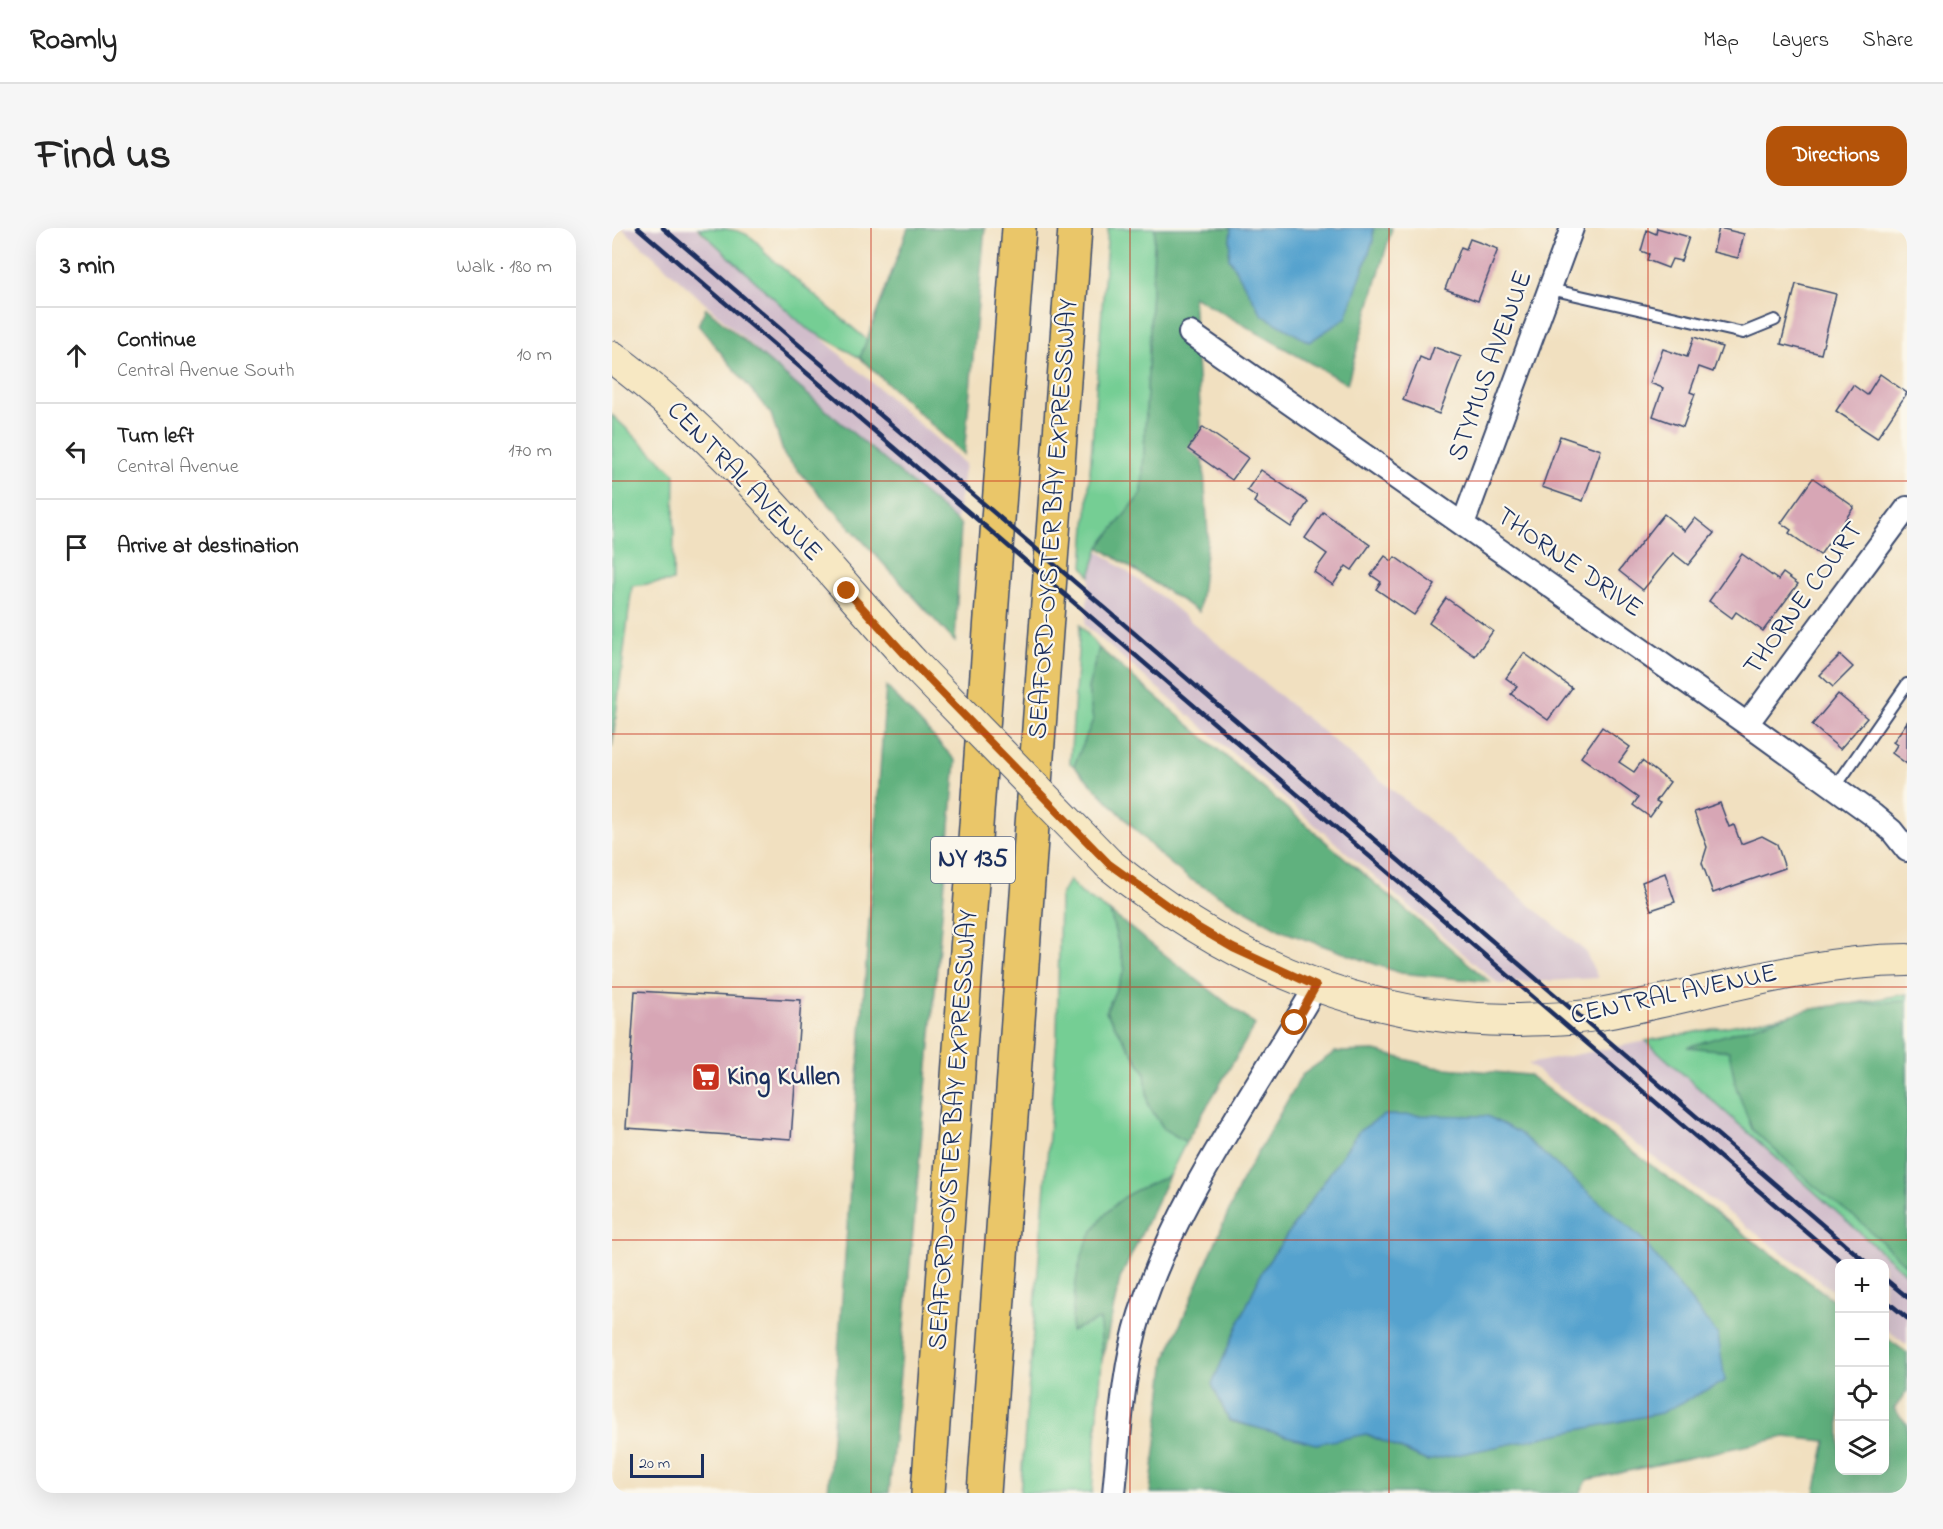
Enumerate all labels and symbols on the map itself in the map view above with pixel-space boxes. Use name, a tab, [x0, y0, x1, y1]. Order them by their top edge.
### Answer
street label: STYMUS AVENUE	[1438, 265, 1544, 467]
street label: SEAFORD-OYSTER BAY EXPRESSWAY	[1019, 297, 1089, 741]
street label: CENTRAL AVENUE	[657, 393, 831, 571]
street label: THORNE DRIVE	[1487, 498, 1651, 628]
street label: THORNE COURT	[1735, 514, 1873, 684]
route end	[833, 577, 859, 603]
road number: NY 135	[931, 837, 1015, 883]
street label: SEAFORD-OYSTER BAY EXPRESSWAY	[919, 908, 989, 1352]
street label: CENTRAL AVENUE	[1567, 954, 1781, 1036]
route start	[1281, 1009, 1307, 1035]
place label: King Kullen	[727, 1058, 840, 1098]
supermarket icon: King Kullen	[690, 1061, 722, 1093]
scale bar	[630, 1451, 704, 1478]

